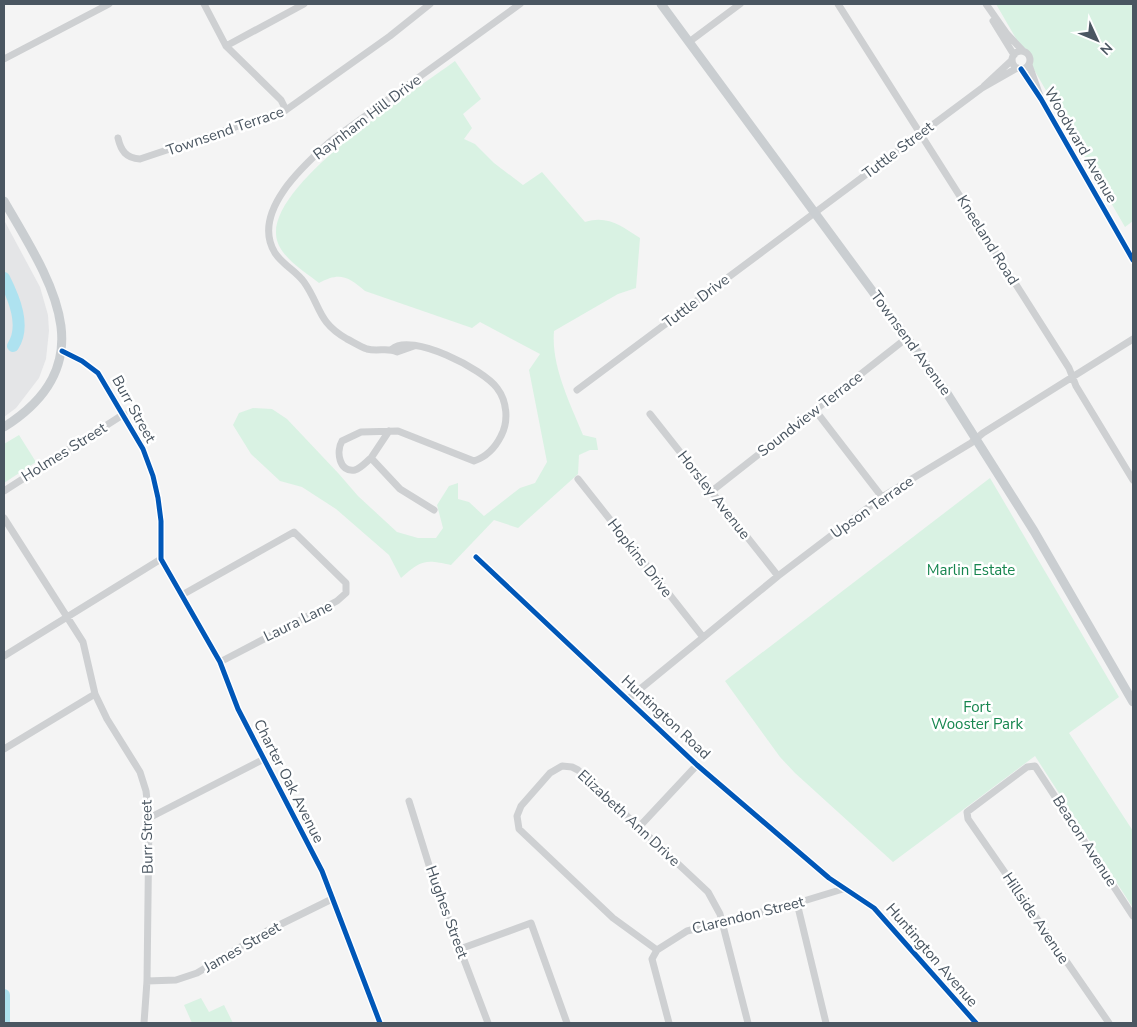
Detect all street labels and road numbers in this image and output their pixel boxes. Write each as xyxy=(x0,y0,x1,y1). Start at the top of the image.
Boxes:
street label: Raynham Hill Drive xyxy=(309,70,425,164)
street label: Woodward Avenue xyxy=(1040,84,1122,206)
street label: Townsend Terrace xyxy=(164,102,286,160)
street label: Tuttle Street xyxy=(859,116,938,183)
street label: Kneeland Road xyxy=(952,191,1024,289)
street label: Tuttle Drive xyxy=(659,269,733,333)
street label: Townsend Avenue xyxy=(866,287,956,399)
street label: Soundview Terrace xyxy=(753,367,867,461)
street label: Burr Street xyxy=(107,372,161,447)
street label: Holmes Street xyxy=(18,417,111,486)
street label: Horsley Avenue xyxy=(673,447,755,543)
street label: Upson Terrace xyxy=(827,471,917,543)
street label: Hopkins Drive xyxy=(603,515,677,601)
street label: Laura Lane xyxy=(260,596,336,646)
street label: Huntington Road xyxy=(617,670,715,764)
street label: Charter Oak Avenue xyxy=(249,716,329,846)
street label: Elizabeth Ann Drive xyxy=(573,765,685,871)
street label: Beacon Avenue xyxy=(1048,792,1122,890)
street label: Burr Street xyxy=(136,799,158,874)
street label: Hughes Street xyxy=(421,863,473,962)
street label: Hillside Avenue xyxy=(998,868,1074,968)
street label: Clarendon Street xyxy=(690,891,807,939)
street label: Huntington Avenue xyxy=(881,899,983,1011)
street label: James Street xyxy=(199,917,285,978)

